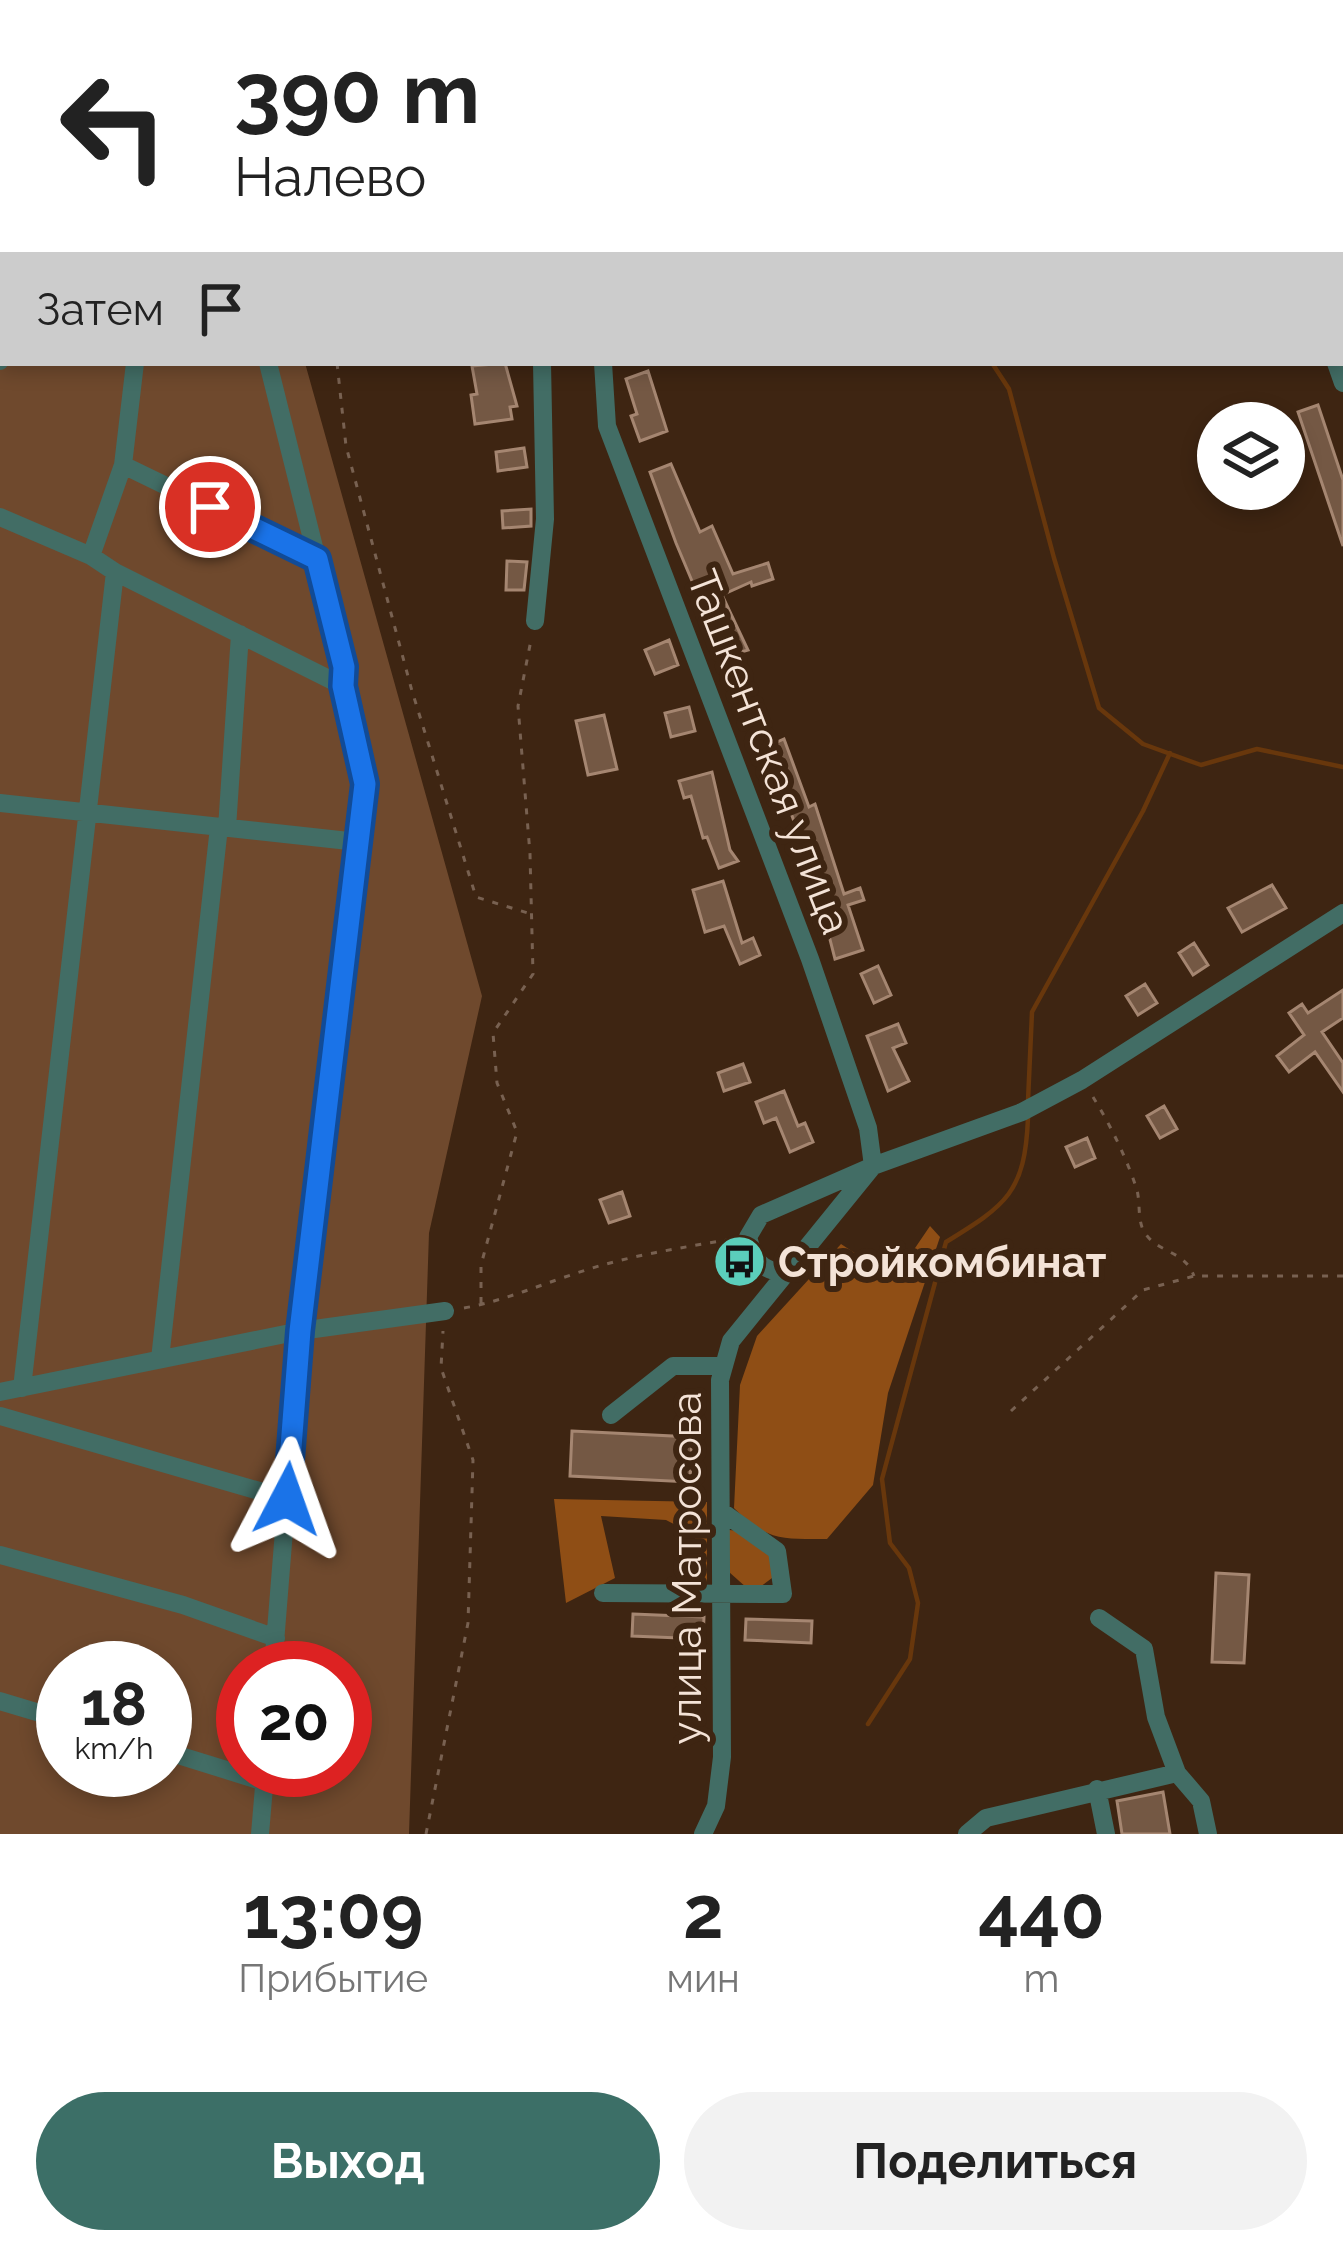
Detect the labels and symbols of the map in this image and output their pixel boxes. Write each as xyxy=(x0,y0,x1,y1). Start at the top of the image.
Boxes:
pin xyxy=(159,456,261,558)
street label: Ташкентская улица xyxy=(677,563,861,941)
bus stop icon: Стройкомбинат xyxy=(711,1234,767,1290)
place label: Стройкомбинат xyxy=(778,1238,1107,1287)
street label: улица Матросова xyxy=(662,1392,711,1744)
position arrow xyxy=(224,1436,350,1562)
speed limit sign: 20 xyxy=(216,1641,372,1797)

